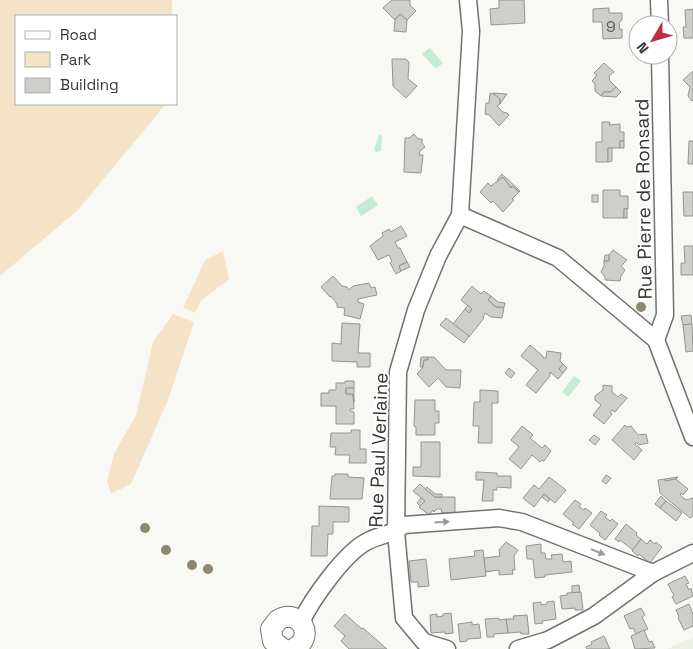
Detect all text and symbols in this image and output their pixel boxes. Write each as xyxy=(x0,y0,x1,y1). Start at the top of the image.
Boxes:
legend xyxy=(15,15,178,105)
north arrow xyxy=(628,15,678,65)
house number: 9 xyxy=(606,16,616,37)
text: Road xyxy=(60,25,97,44)
text: N xyxy=(633,39,653,57)
text: Park xyxy=(60,50,91,69)
text: Building xyxy=(60,75,119,94)
street label: Rue Pierre de Ronsard xyxy=(629,98,658,300)
street label: Rue Paul Verlaine xyxy=(363,372,394,528)
one-way arrow xyxy=(434,518,450,526)
one-way arrow xyxy=(591,548,605,556)

